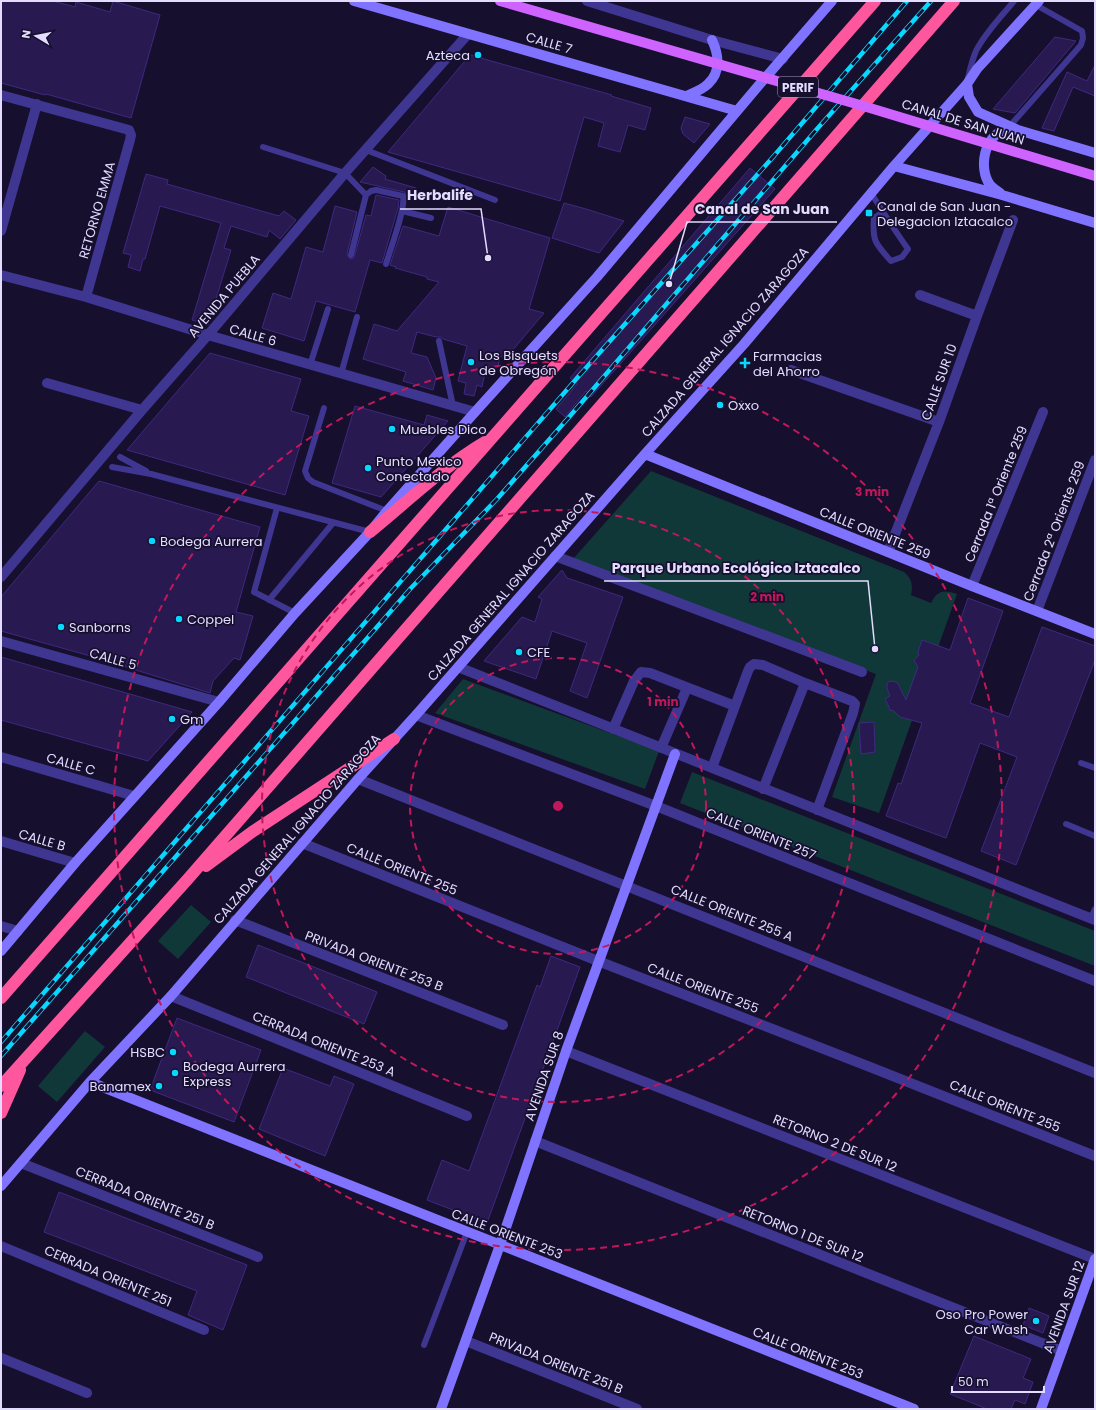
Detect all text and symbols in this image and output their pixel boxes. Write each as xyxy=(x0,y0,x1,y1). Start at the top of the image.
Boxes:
north arrow xyxy=(16,16,56,56)
street label: CALLE 7 xyxy=(524,27,574,59)
text: N xyxy=(18,29,35,40)
place label: Azteca xyxy=(426,46,470,65)
marker: Azteca xyxy=(473,50,483,60)
road number: PERIF xyxy=(778,77,818,97)
street label: CANAL DE SAN JUAN xyxy=(899,94,1027,150)
street label: RETORNO EMMA xyxy=(74,159,120,261)
callout: Herbalife xyxy=(400,183,481,209)
text: Herbalife xyxy=(407,185,473,205)
callout: Canal de San Juan xyxy=(687,196,837,222)
place label: Canal de San Juan - Delegacion Iztacalco xyxy=(877,197,1013,231)
text: Canal de San Juan xyxy=(695,199,829,219)
marker: Canal de San Juan - Delegacion Iztacalco xyxy=(864,208,874,218)
street label: CALZADA GENERAL IGNACIO ZARAGOZA xyxy=(637,242,813,441)
street label: AVENIDA PUEBLA xyxy=(184,250,265,342)
street label: CALLE 6 xyxy=(227,319,279,351)
street label: CALLE SUR 10 xyxy=(916,341,962,423)
place label: Los Bisquets de Obregón xyxy=(479,346,558,380)
place label: Farmacias del Ahorro xyxy=(753,347,822,381)
marker: Los Bisquets de Obregón xyxy=(466,357,476,367)
marker: Farmacias del Ahorro xyxy=(740,358,750,368)
place label: Oxxo xyxy=(728,396,759,415)
marker: Oxxo xyxy=(715,400,725,410)
place label: Muebles Dico xyxy=(400,420,486,439)
street label: Cerrada 1ª Oriente 259 xyxy=(960,423,1032,565)
marker: Muebles Dico xyxy=(387,424,397,434)
place label: Punto Mexico Conectado xyxy=(376,452,462,486)
street label: Cerrada 2ª Oriente 259 xyxy=(1018,458,1090,604)
marker: Punto Mexico Conectado xyxy=(363,463,373,473)
text: 3 min xyxy=(855,483,889,500)
street label: CALZADA GENERAL IGNACIO ZARAGOZA xyxy=(423,486,599,685)
street label: CALLE ORIENTE 259 xyxy=(817,502,933,564)
place label: Bodega Aurrera xyxy=(160,532,263,551)
marker: Bodega Aurrera xyxy=(147,536,157,546)
callout: Parque Urbano Ecológico Iztacalco xyxy=(604,555,868,581)
text: Parque Urbano Ecológico Iztacalco xyxy=(612,558,860,578)
text: 2 min xyxy=(750,588,784,605)
place label: Coppel xyxy=(187,610,234,629)
marker: Coppel xyxy=(174,614,184,624)
place label: Sanborns xyxy=(69,618,131,637)
marker: Sanborns xyxy=(56,622,66,632)
street label: CALLE 5 xyxy=(87,643,139,675)
place label: CFE xyxy=(527,643,550,662)
marker: CFE xyxy=(514,647,524,657)
text: 1 min xyxy=(647,693,679,710)
place label: Gm xyxy=(180,710,204,729)
marker: Gm xyxy=(167,714,177,724)
street label: CALZADA GENERAL IGNACIO ZARAGOZA xyxy=(209,729,385,928)
street label: CALLE C xyxy=(44,748,98,780)
centre of rings xyxy=(551,799,565,813)
street label: CALLE ORIENTE 257 xyxy=(703,803,819,865)
street label: CALLE B xyxy=(16,824,68,856)
street label: CALLE ORIENTE 255 xyxy=(344,838,460,900)
street label: CALLE ORIENTE 255 A xyxy=(668,880,796,946)
street label: PRIVADA ORIENTE 253 B xyxy=(302,926,446,996)
street label: CALLE ORIENTE 255 xyxy=(644,958,762,1018)
street label: CERRADA ORIENTE 253 A xyxy=(250,1007,398,1081)
street label: AVENIDA SUR 8 xyxy=(520,1028,568,1124)
place label: HSBC xyxy=(130,1043,165,1062)
marker: HSBC xyxy=(168,1047,178,1057)
place label: Bodega Aurrera Express xyxy=(183,1057,286,1091)
marker: Bodega Aurrera Express xyxy=(170,1068,180,1078)
street label: CALLE ORIENTE 255 xyxy=(947,1075,1063,1137)
place label: Banamex xyxy=(89,1077,152,1096)
marker: Banamex xyxy=(154,1081,164,1091)
street label: RETORNO 2 DE SUR 12 xyxy=(770,1109,900,1177)
street label: CERRADA ORIENTE 251 B xyxy=(73,1161,217,1235)
street label: RETORNO 1 DE SUR 12 xyxy=(740,1201,866,1267)
street label: CALLE ORIENTE 253 xyxy=(449,1204,565,1264)
street label: CERRADA ORIENTE 251 xyxy=(41,1241,175,1311)
street label: AVENIDA SUR 12 xyxy=(1038,1258,1090,1356)
place label: Oso Pro Power Car Wash xyxy=(936,1305,1028,1339)
marker: Oso Pro Power Car Wash xyxy=(1031,1316,1041,1326)
street label: CALLE ORIENTE 253 xyxy=(750,1322,866,1384)
street label: PRIVADA ORIENTE 251 B xyxy=(486,1327,626,1399)
scale bar xyxy=(952,1368,1044,1394)
text: 50 m xyxy=(958,1373,989,1390)

